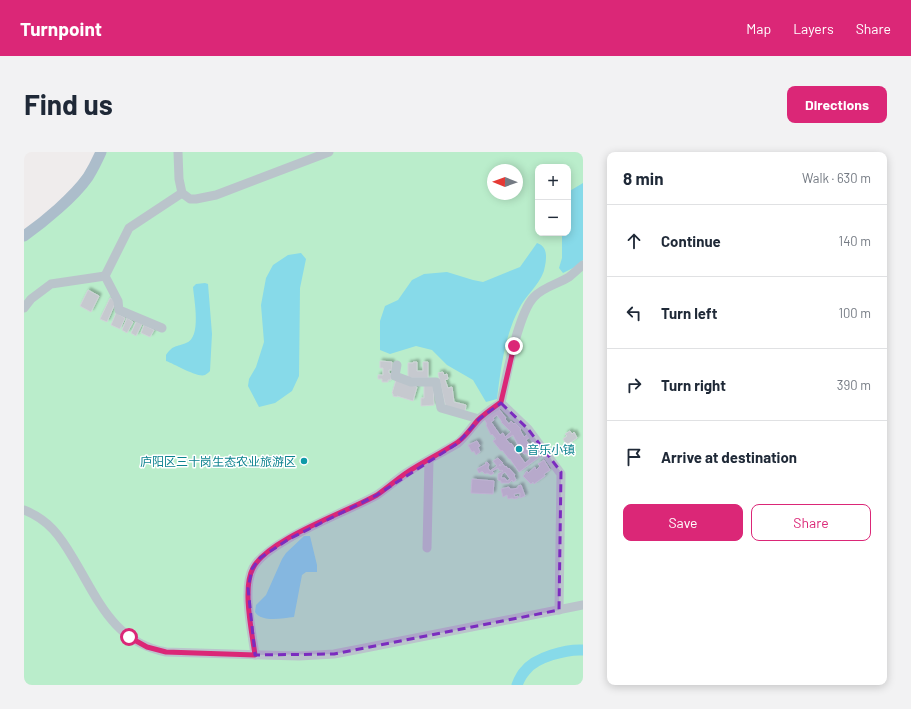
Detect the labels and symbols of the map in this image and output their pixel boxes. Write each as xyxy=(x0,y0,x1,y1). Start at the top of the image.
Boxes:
north arrow xyxy=(487,164,523,200)
route end xyxy=(505,337,523,355)
place label: 音乐小镇 xyxy=(527,442,575,456)
marker: 音乐小镇 xyxy=(514,444,524,454)
place label: 庐阳区三十岗生态农业旅游区 xyxy=(140,454,296,468)
marker: 庐阳区三十岗生态农业旅游区 xyxy=(299,456,309,466)
route start xyxy=(120,628,138,646)

